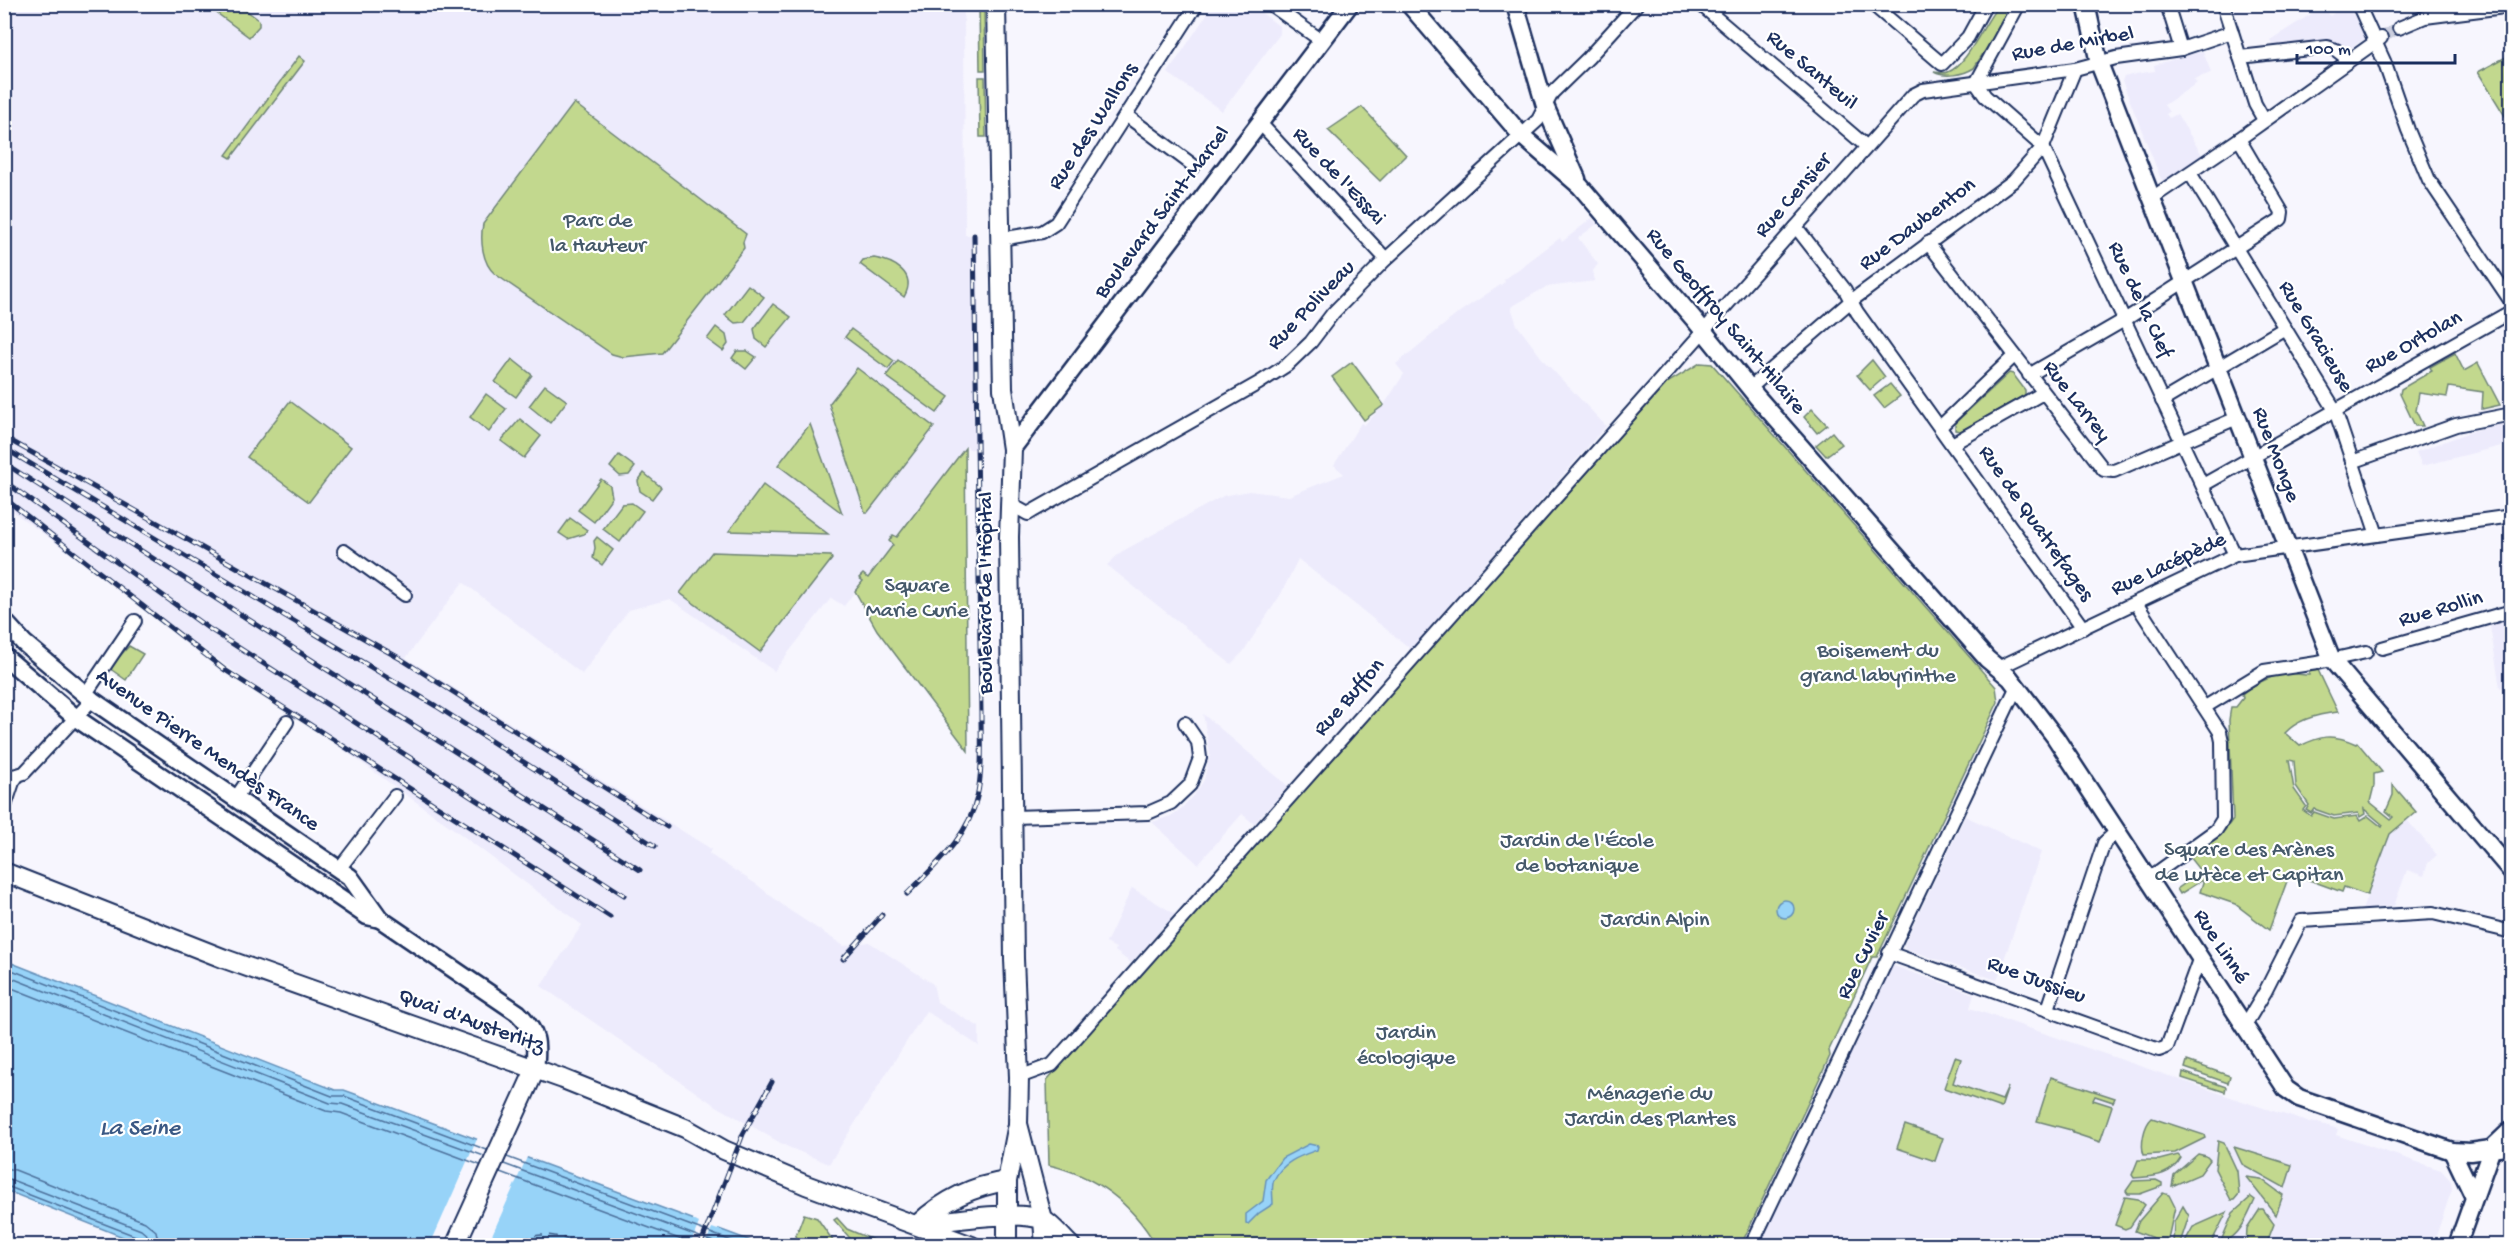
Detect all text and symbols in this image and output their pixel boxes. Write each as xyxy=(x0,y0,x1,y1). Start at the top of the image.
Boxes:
street label: Rue de Mirbel xyxy=(2010,21,2136,69)
street label: Rue Santeuil xyxy=(1760,25,1862,117)
scale bar xyxy=(2297,27,2454,65)
text: 100 m xyxy=(2305,40,2351,61)
street label: Rue des Wallons xyxy=(1043,58,1145,196)
street label: Boulevard Saint-Marcel xyxy=(1089,121,1237,305)
street label: Rue de l'Essai xyxy=(1286,122,1390,232)
street label: Rue Censier xyxy=(1750,146,1839,244)
street label: Rue Daubenton xyxy=(1854,172,1982,277)
park label: Parc de la Hauteur xyxy=(550,209,648,260)
street label: Rue Geoffroy Saint-Hilaire xyxy=(1639,223,1811,421)
street label: Rue de la Clef xyxy=(2101,238,2178,364)
street label: Rue Poliveau xyxy=(1263,256,1361,356)
street label: Rue Gracieuse xyxy=(2271,276,2359,398)
street label: Rue Ortolan xyxy=(2361,305,2468,380)
street label: Rue Larrey xyxy=(2036,356,2116,448)
street label: Rue Monge xyxy=(2245,404,2305,507)
street label: Rue de Quatrefages xyxy=(1972,441,2099,608)
street label: Boulevard de l'Hôpital xyxy=(974,492,1000,695)
street label: Rue Lacépède xyxy=(2107,527,2231,603)
park label: Square Marie Curie xyxy=(866,574,969,625)
street label: Rue Rollin xyxy=(2396,585,2487,634)
park label: Boisement du grand labyrinthe xyxy=(1800,639,1957,690)
street label: Rue Buffon xyxy=(1309,653,1391,743)
street label: Avenue Pierre Mendès France xyxy=(90,664,324,839)
park label: Jardin de l'École de botanique xyxy=(1500,829,1654,880)
park label: Square des Arènes de Lutèce et Capitan xyxy=(2154,838,2344,889)
street label: Rue Linné xyxy=(2186,905,2254,990)
street label: Rue Cuvier xyxy=(1832,906,1897,1004)
park label: Jardin Alpin xyxy=(1601,908,1710,934)
street label: Rue Jussieu xyxy=(1983,951,2089,1011)
street label: Quai d'Austerlitz xyxy=(394,984,549,1061)
park label: Jardin écologique xyxy=(1357,1021,1456,1072)
park label: Ménagerie du Jardin des Plantes xyxy=(1565,1082,1736,1133)
water label: La Seine xyxy=(100,1115,182,1144)

